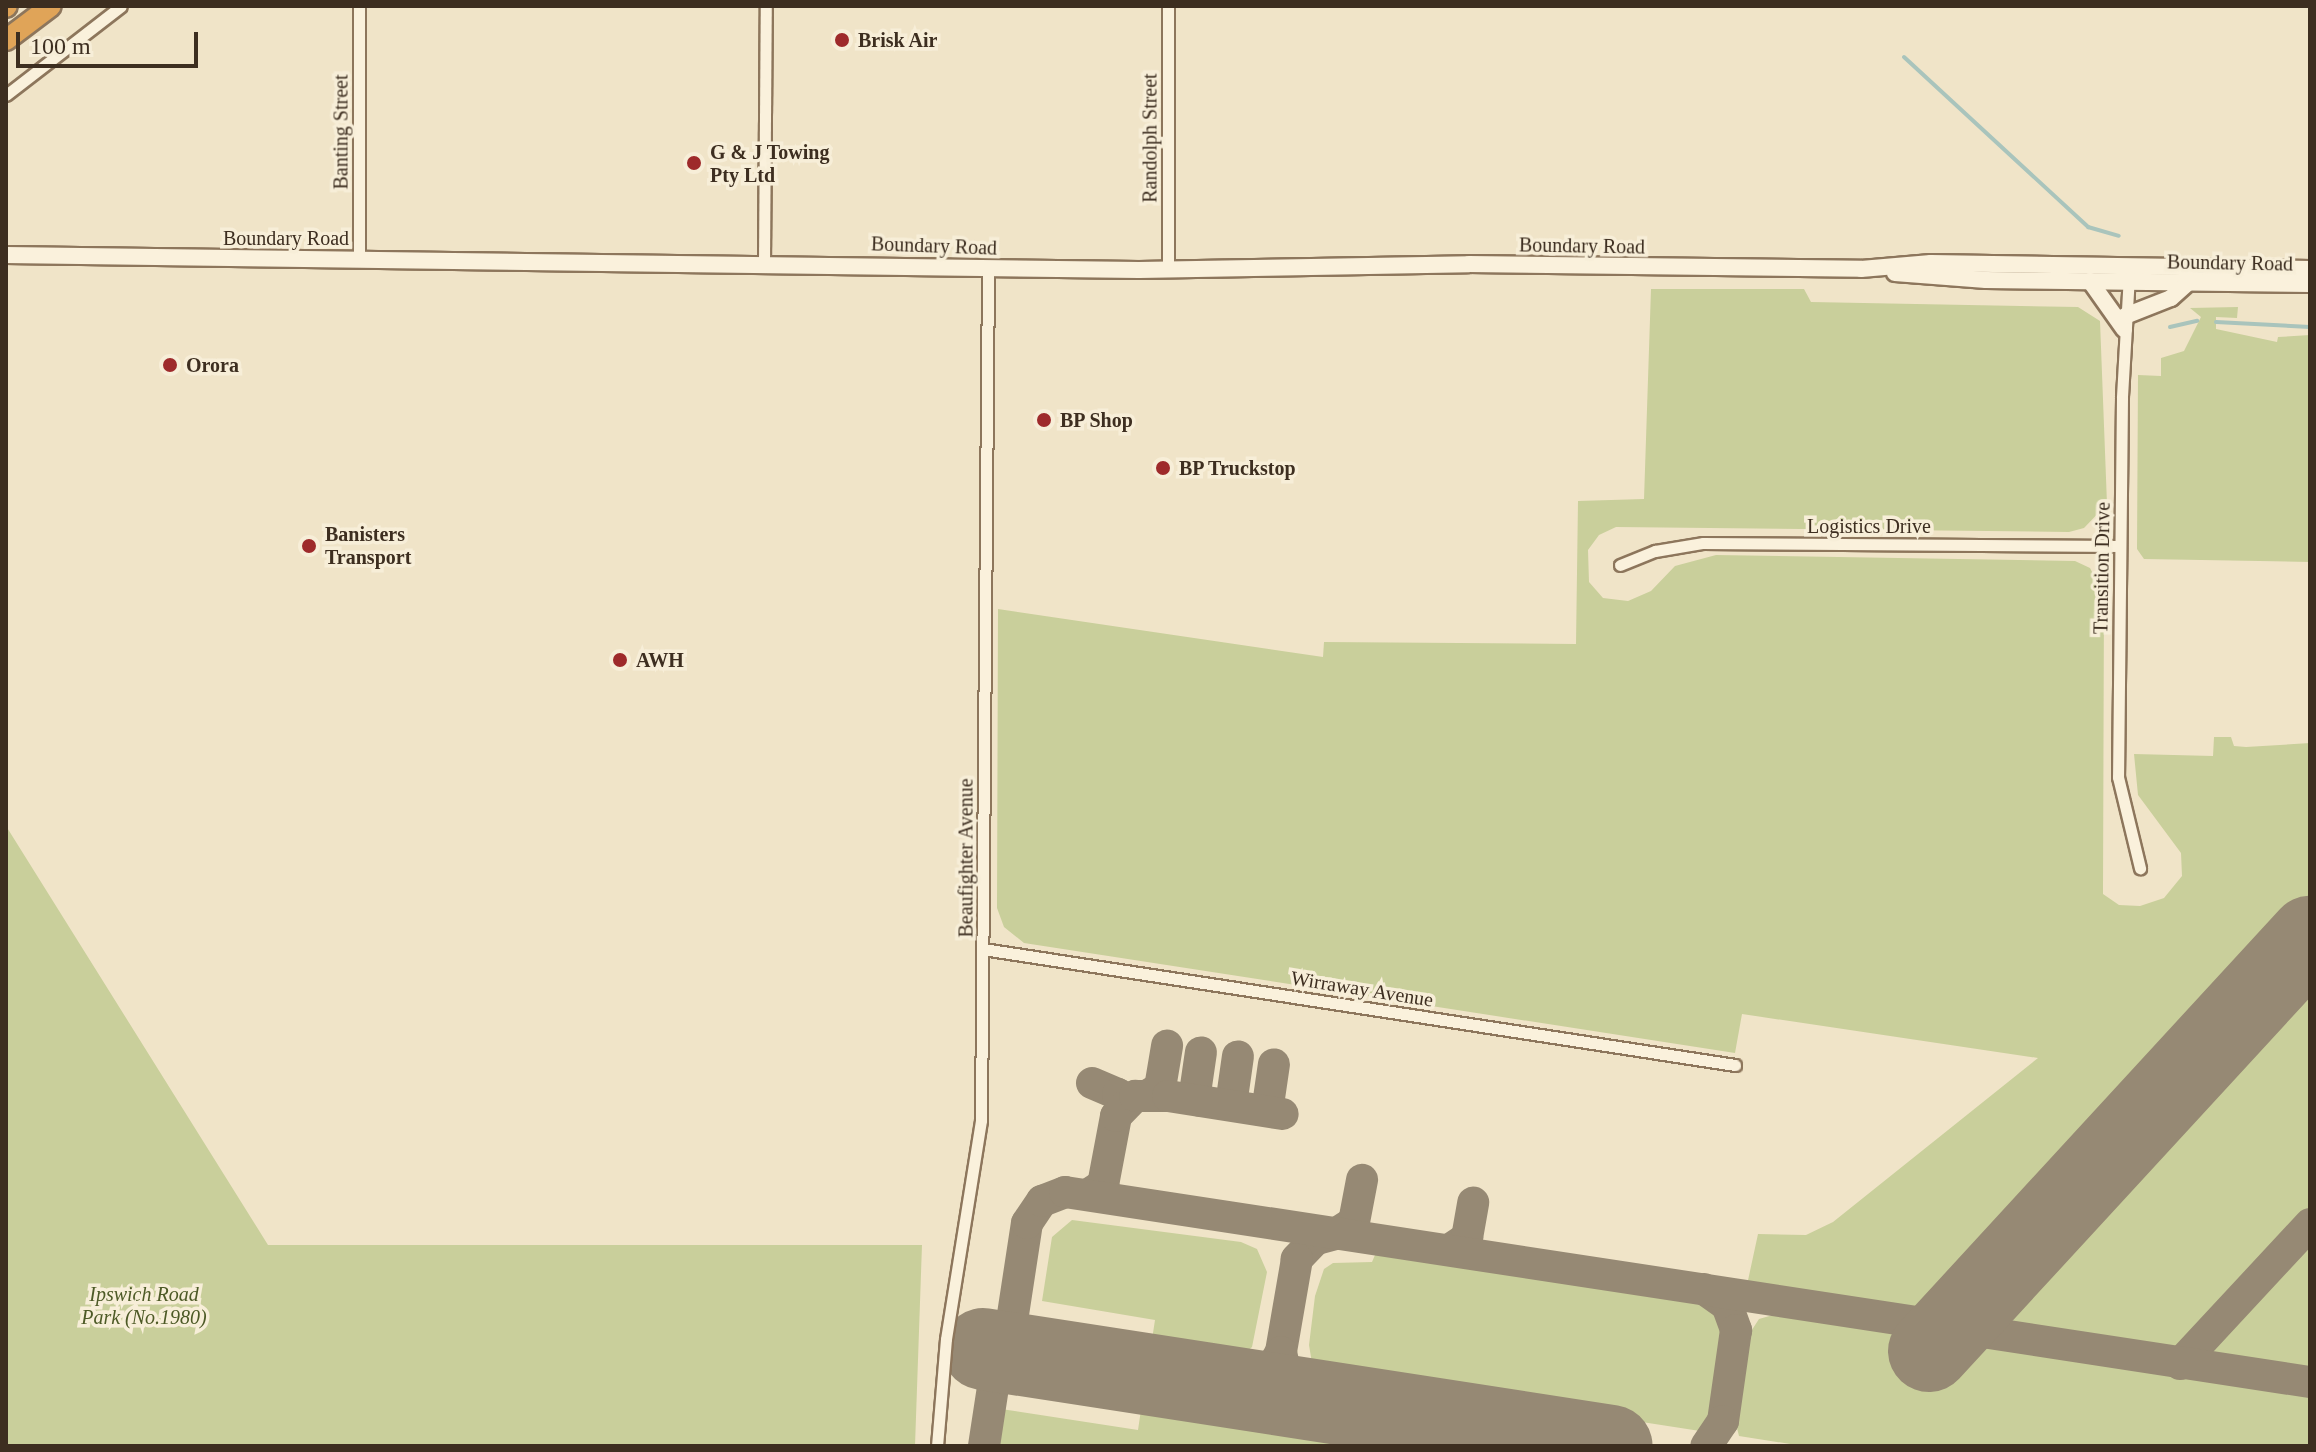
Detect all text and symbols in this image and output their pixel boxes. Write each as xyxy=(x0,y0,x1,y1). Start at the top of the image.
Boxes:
scale bar xyxy=(20,16,202,66)
place label: Brisk Air xyxy=(858,28,939,52)
marker: Brisk Air xyxy=(833,31,851,49)
text: 100 m xyxy=(30,33,91,59)
street label: Randolph Street xyxy=(1138,73,1162,203)
street label: Banting Street xyxy=(329,75,353,189)
place label: G & J Towing Pty Ltd xyxy=(710,140,830,187)
marker: G & J Towing Pty Ltd xyxy=(685,154,703,172)
street label: Boundary Road xyxy=(223,226,349,250)
street label: Boundary Road xyxy=(871,232,997,260)
street label: Boundary Road xyxy=(1519,233,1645,259)
street label: Boundary Road xyxy=(2167,250,2293,276)
place label: Orora xyxy=(186,353,239,377)
marker: Orora xyxy=(161,356,179,374)
place label: BP Shop xyxy=(1060,408,1134,432)
marker: BP Shop xyxy=(1035,411,1053,429)
place label: BP Truckstop xyxy=(1179,456,1297,480)
marker: BP Truckstop xyxy=(1154,459,1172,477)
street label: Transition Drive xyxy=(2089,502,2115,634)
street label: Logistics Drive xyxy=(1807,514,1931,538)
place label: Banisters Transport xyxy=(325,522,411,569)
marker: Banisters Transport xyxy=(300,537,318,555)
place label: AWH xyxy=(636,648,684,672)
marker: AWH xyxy=(611,651,629,669)
street label: Beaufighter Avenue xyxy=(954,778,978,938)
street label: Wirraway Avenue xyxy=(1289,966,1435,1012)
park label: Ipswich Road Park (No.1980) xyxy=(81,1283,207,1330)

